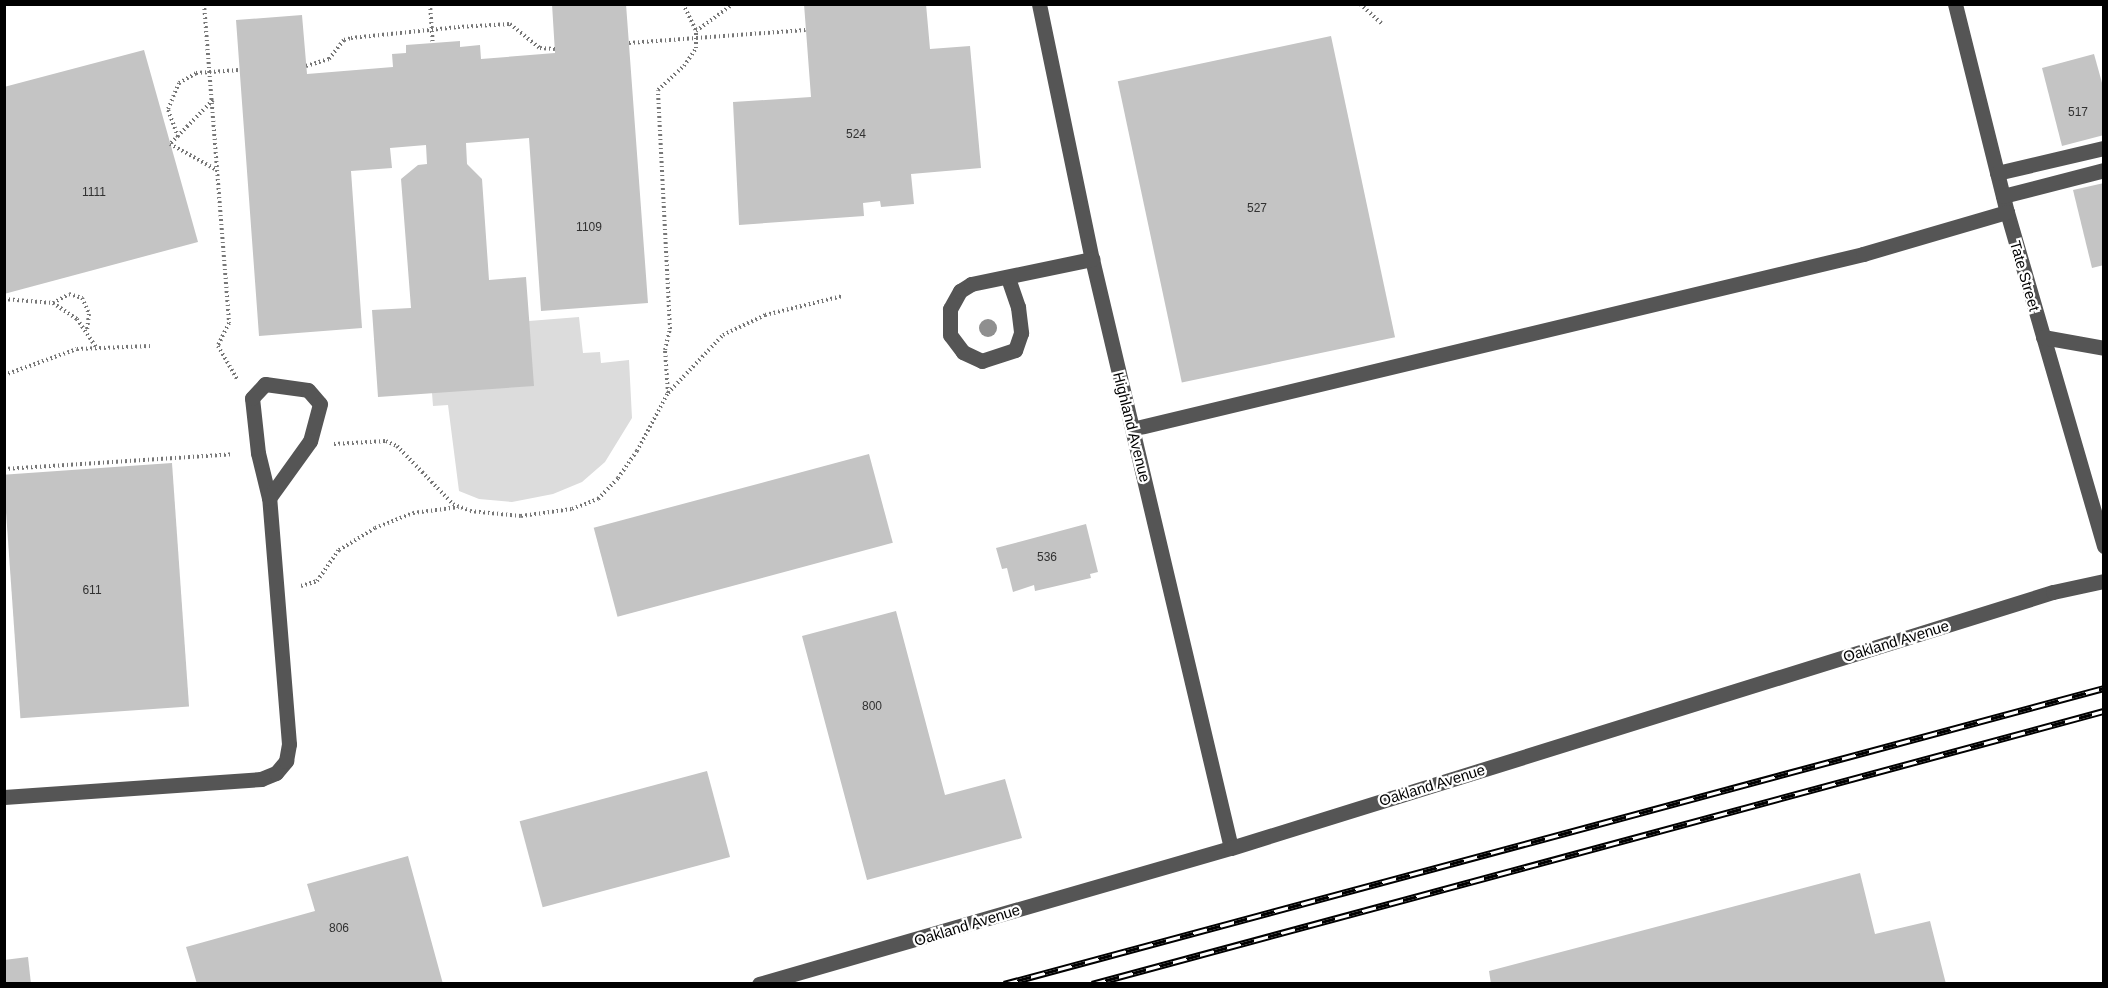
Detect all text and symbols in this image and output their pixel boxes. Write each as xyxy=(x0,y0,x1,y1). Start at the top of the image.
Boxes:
house number: 517 xyxy=(2068,106,2088,120)
house number: 524 xyxy=(846,128,866,142)
house number: 1111 xyxy=(82,186,106,200)
house number: 527 xyxy=(1247,202,1267,216)
house number: 1109 xyxy=(576,221,602,235)
street label: Tate Street xyxy=(2006,239,2044,313)
street label: Highland Avenue xyxy=(1109,370,1155,484)
house number: 536 xyxy=(1037,551,1057,565)
house number: 611 xyxy=(82,584,102,598)
street label: Oakland Avenue xyxy=(1840,616,1952,666)
house number: 800 xyxy=(862,700,882,714)
street label: Oakland Avenue xyxy=(1376,760,1488,810)
street label: Oakland Avenue xyxy=(911,900,1023,950)
house number: 806 xyxy=(329,922,349,936)

